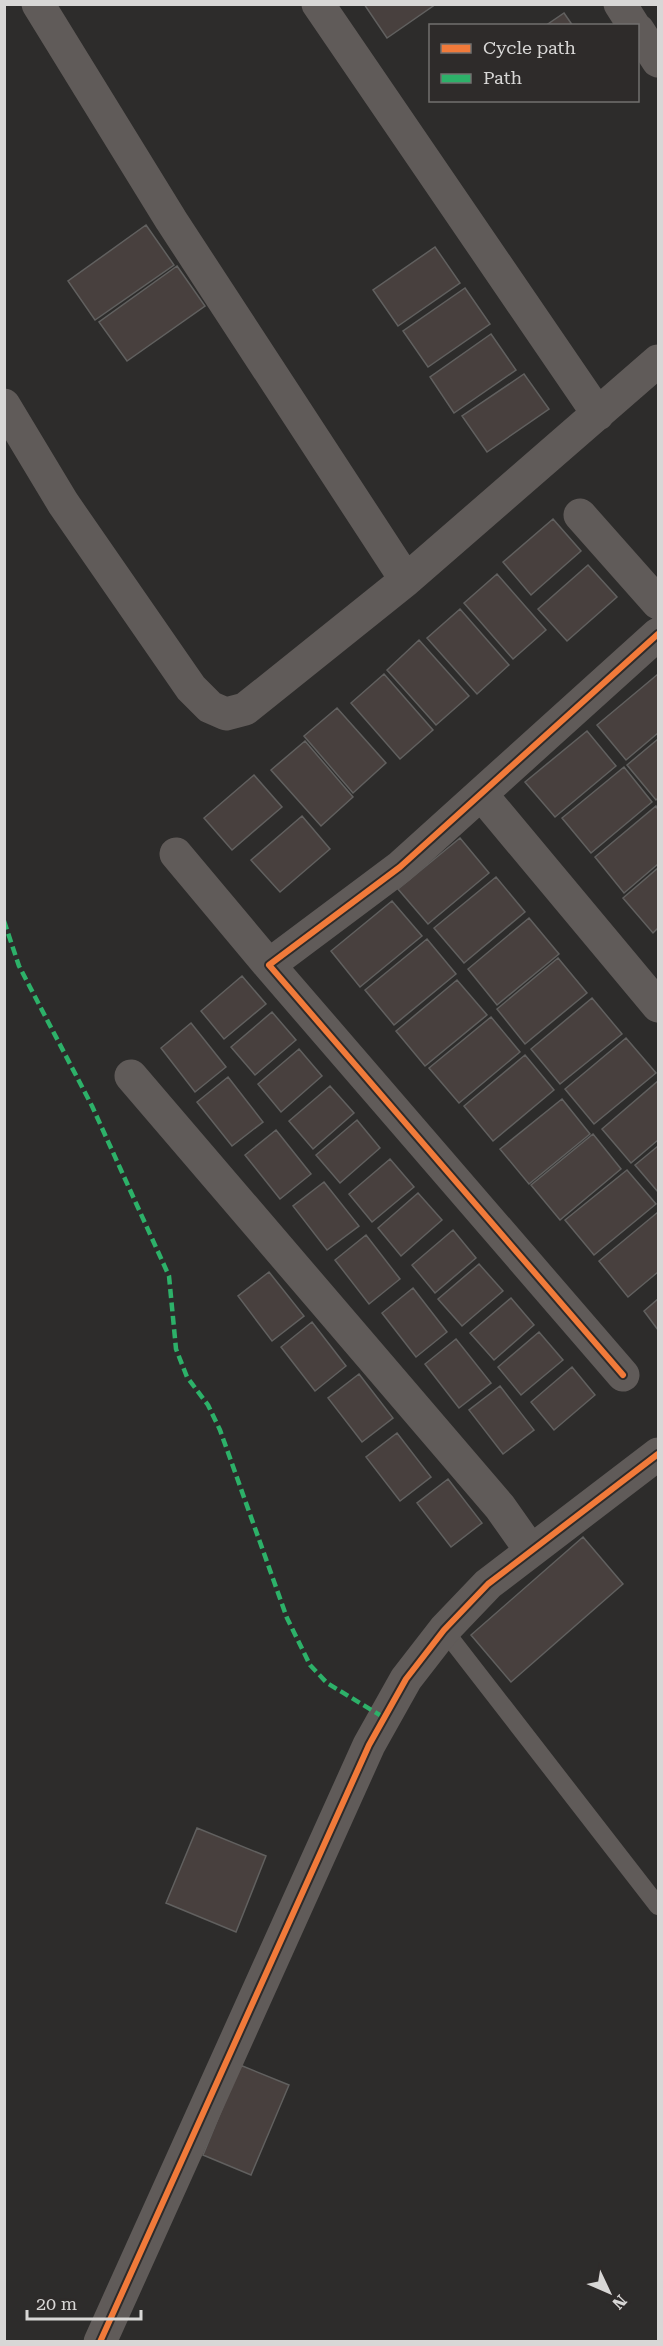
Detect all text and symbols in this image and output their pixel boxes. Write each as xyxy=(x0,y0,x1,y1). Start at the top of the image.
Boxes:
legend xyxy=(429,24,639,102)
text: Cycle path xyxy=(483,37,576,58)
text: Path xyxy=(483,67,522,88)
north arrow xyxy=(579,2262,639,2322)
scale bar xyxy=(27,2283,141,2321)
text: N xyxy=(608,2291,631,2313)
text: 20 m xyxy=(36,2293,77,2314)

